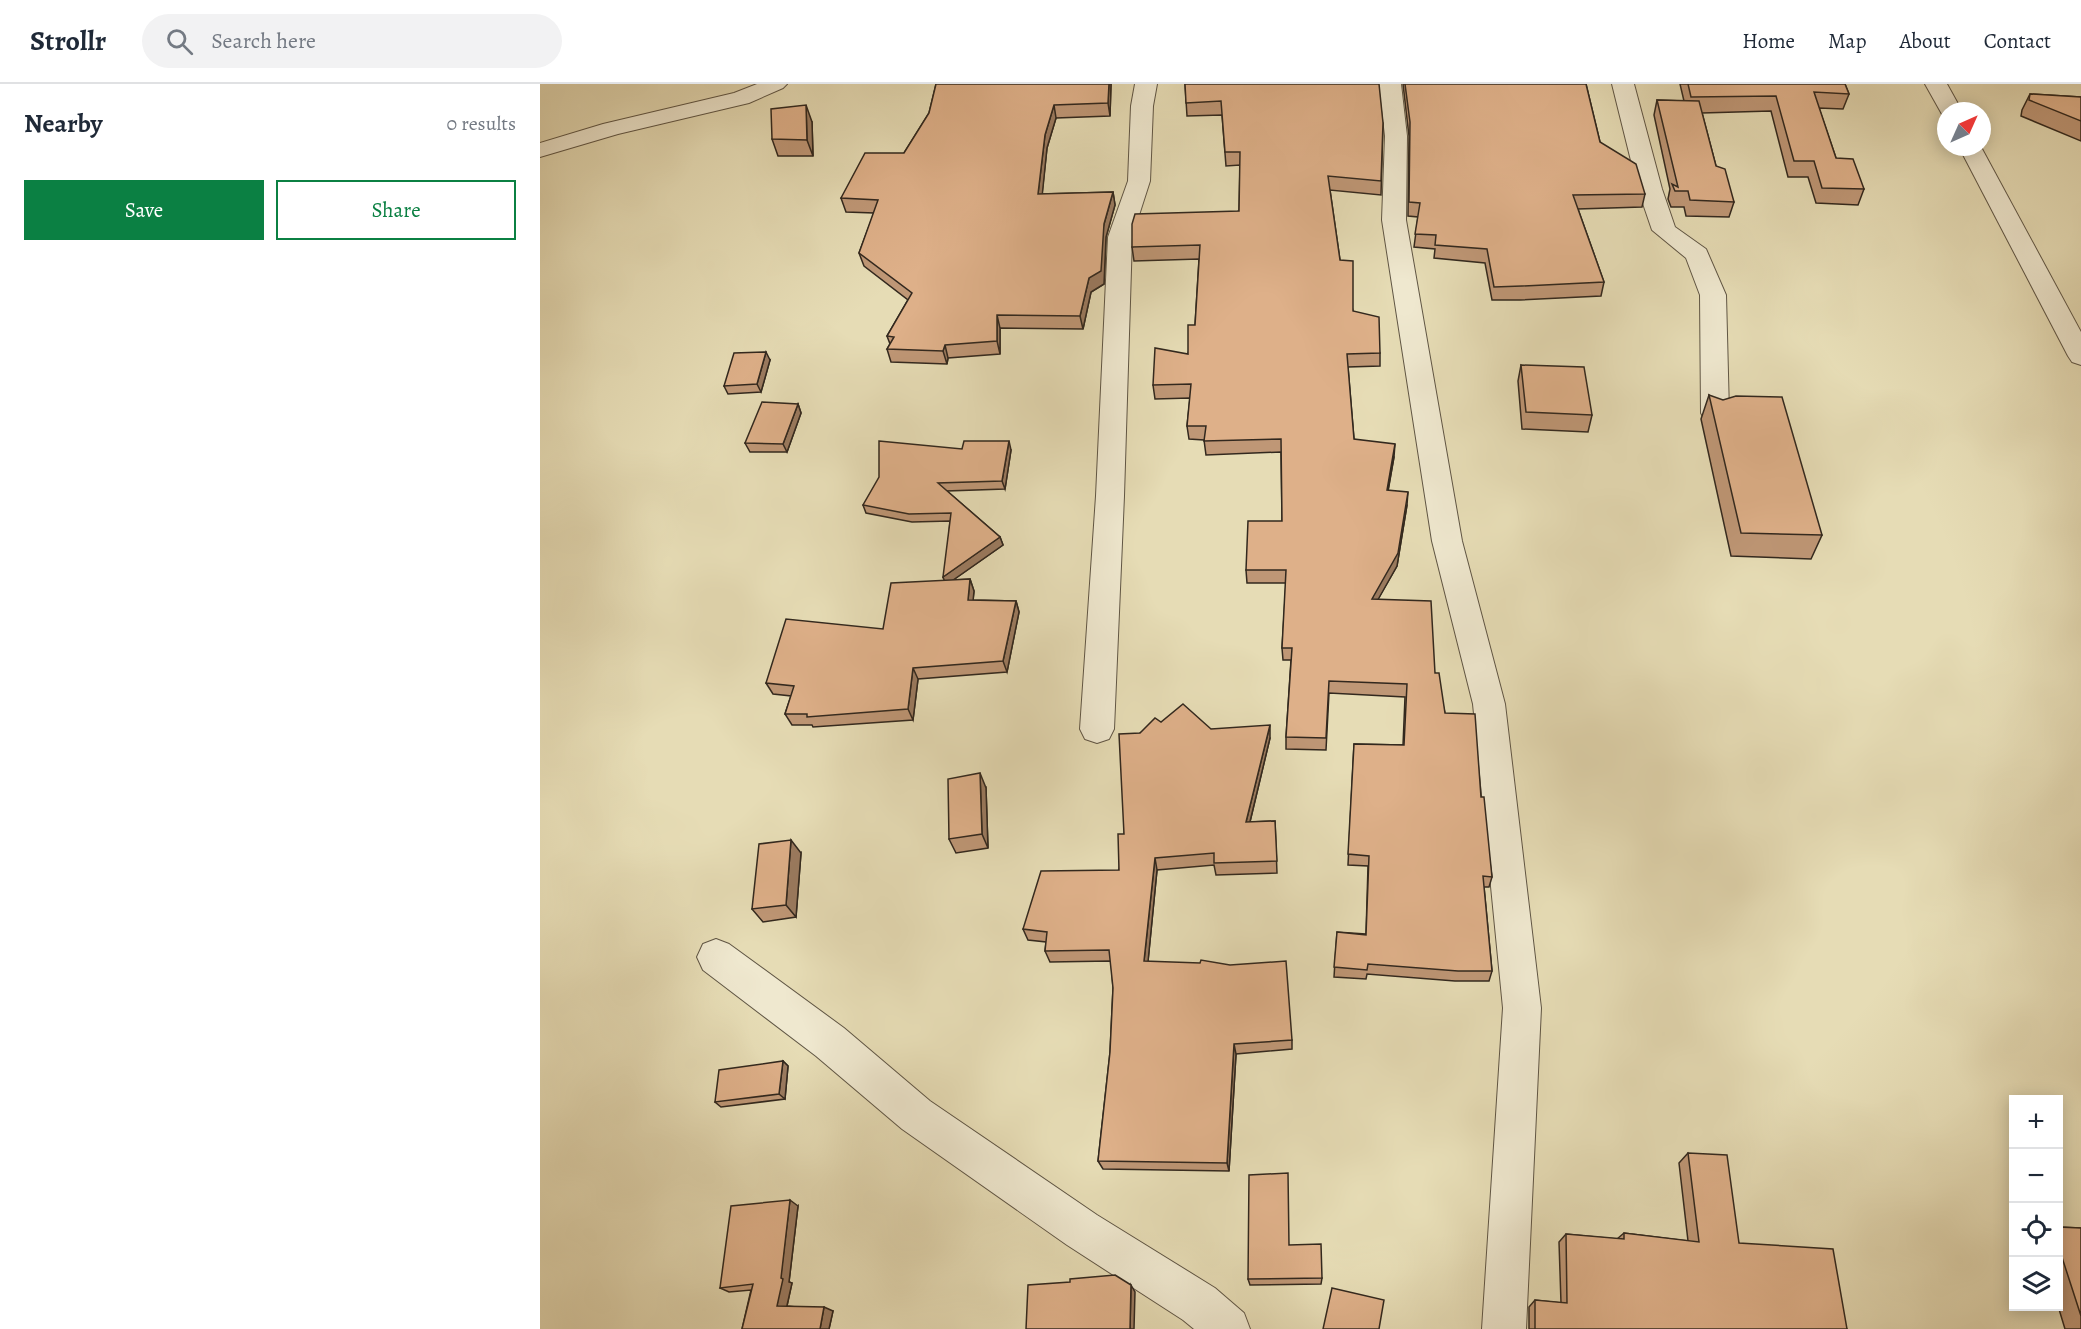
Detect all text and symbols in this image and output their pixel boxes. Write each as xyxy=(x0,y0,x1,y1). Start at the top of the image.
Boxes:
search box xyxy=(142,14,562,68)
text: Strollr xyxy=(30,22,106,60)
icon: search xyxy=(163,25,196,58)
text: Search here xyxy=(211,26,316,56)
text: Home xyxy=(1742,27,1795,55)
text: Map xyxy=(1828,27,1866,55)
text: About xyxy=(1899,27,1951,55)
text: Contact xyxy=(1984,27,2051,55)
north arrow xyxy=(1937,102,1991,156)
text: Nearby xyxy=(24,106,103,141)
text: 0 results xyxy=(447,110,516,137)
button: Save xyxy=(24,180,264,240)
button: Share xyxy=(276,180,516,240)
map controls xyxy=(2009,1095,2063,1311)
button: + xyxy=(2009,1095,2063,1149)
button: − xyxy=(2009,1149,2063,1203)
button: locate xyxy=(2009,1203,2063,1257)
button: layers xyxy=(2009,1257,2063,1311)

